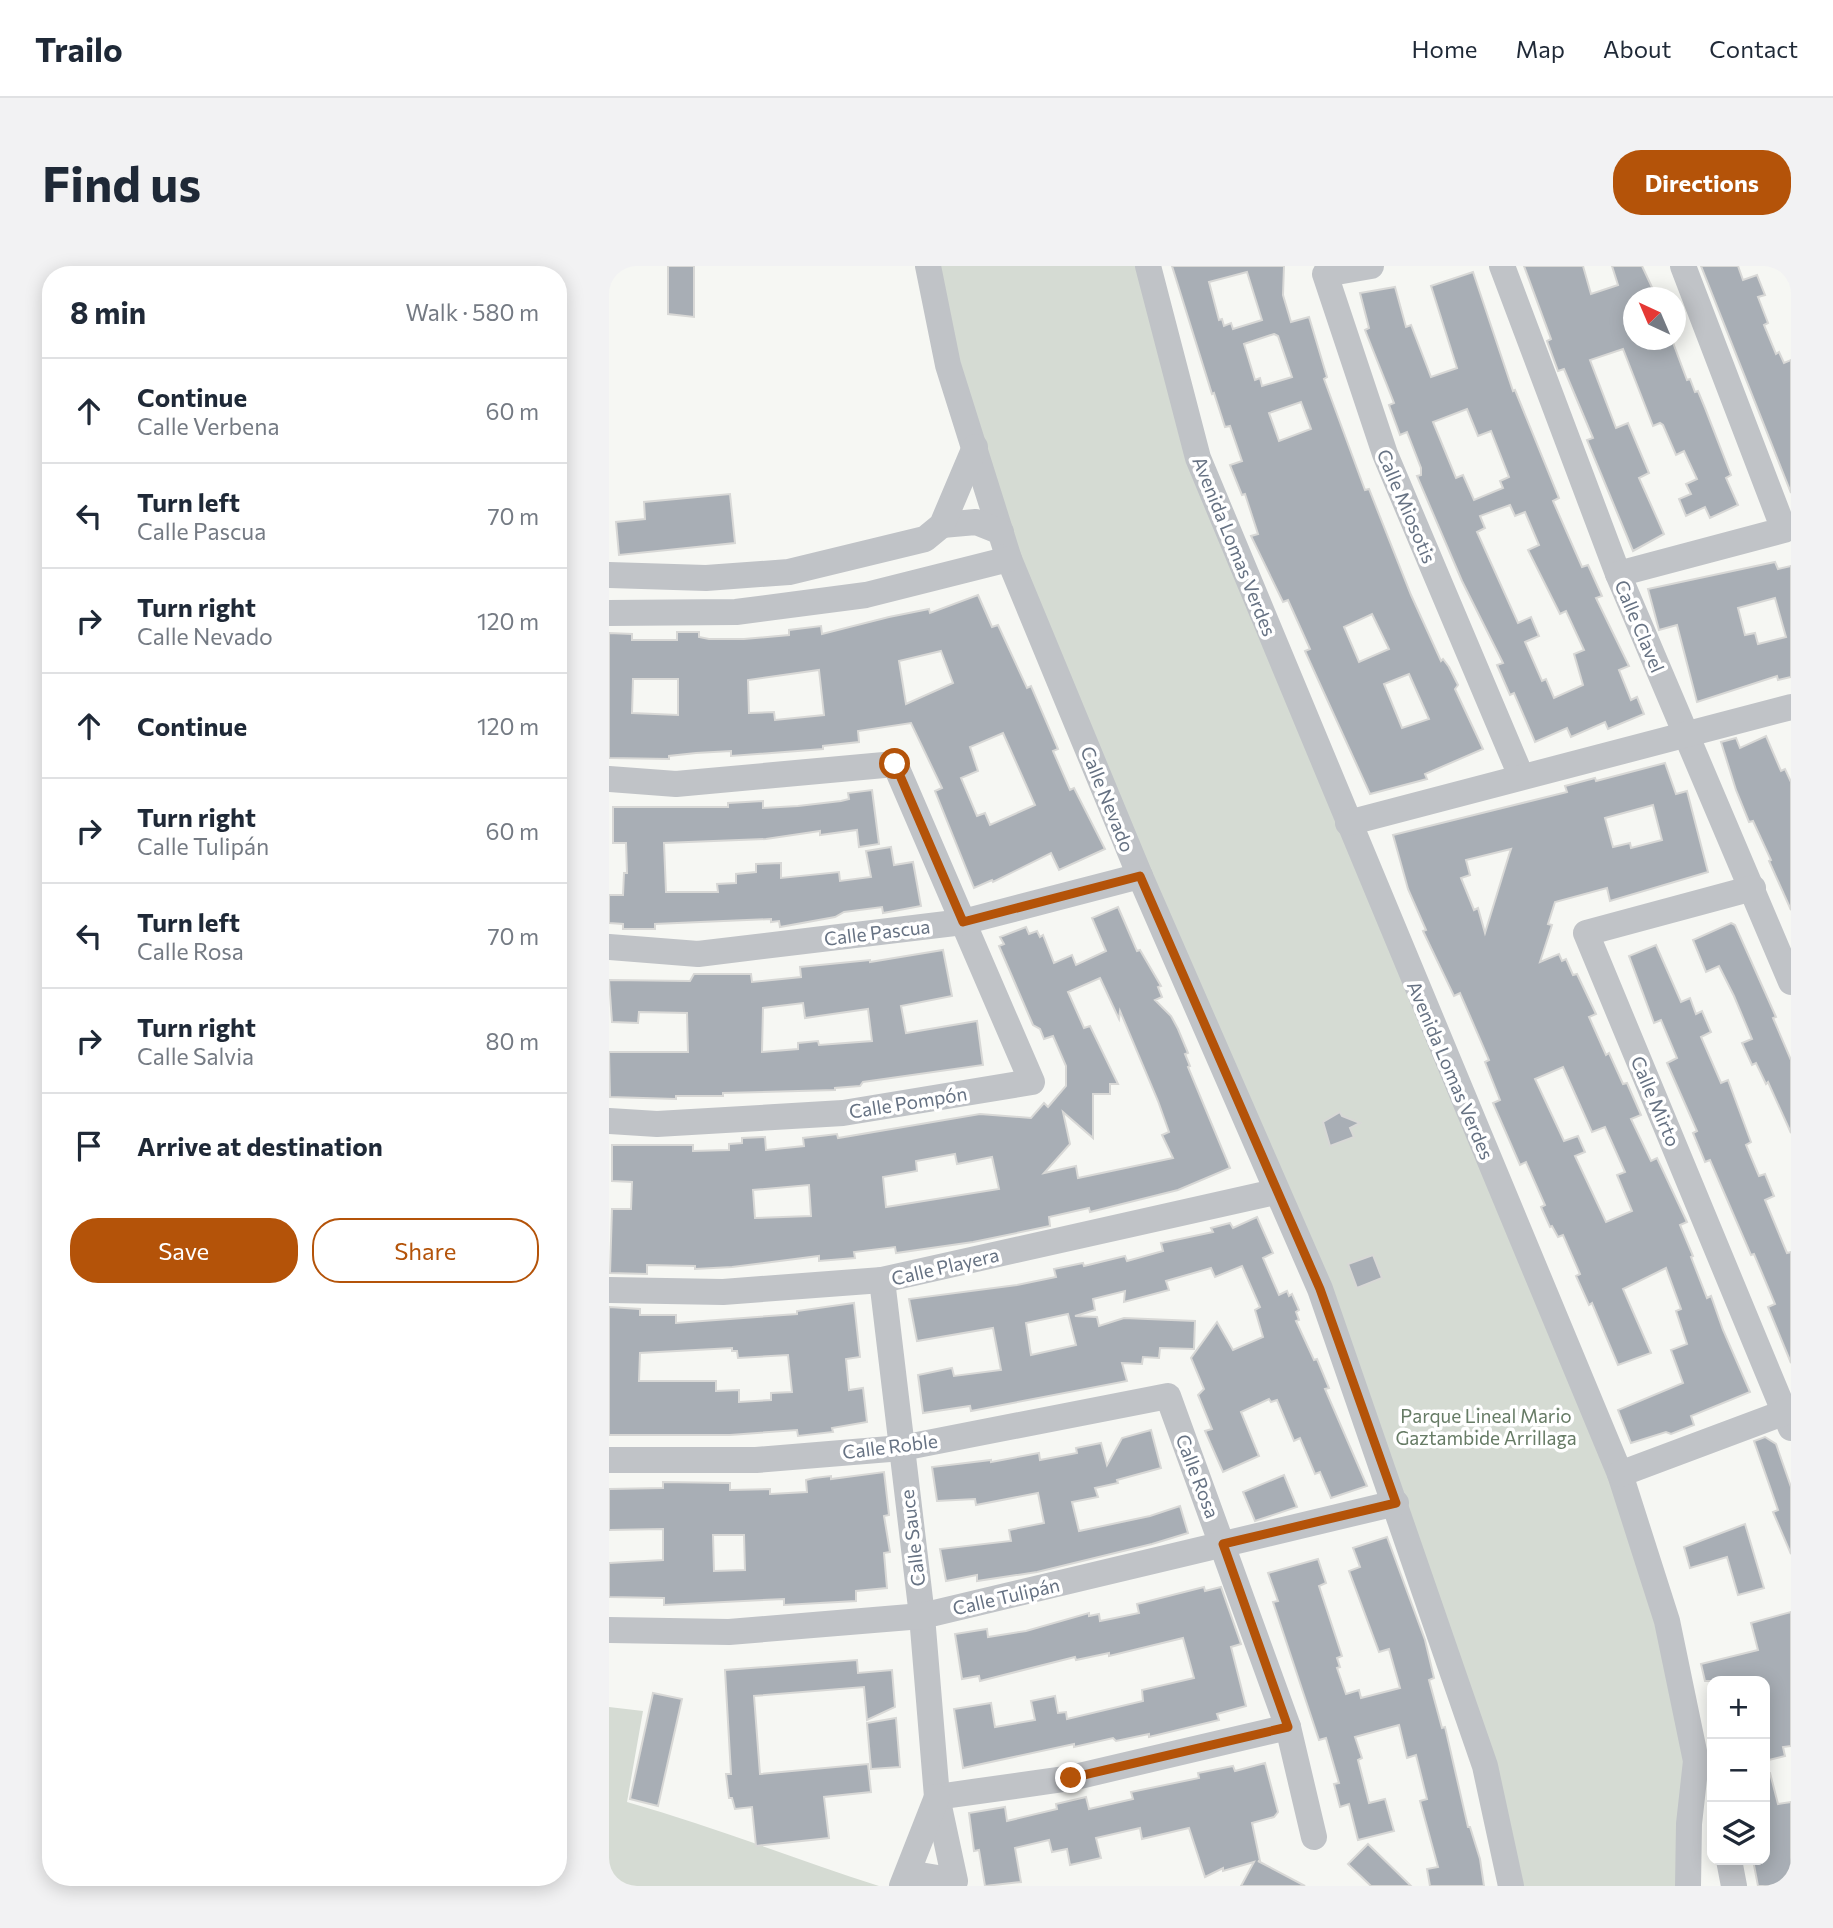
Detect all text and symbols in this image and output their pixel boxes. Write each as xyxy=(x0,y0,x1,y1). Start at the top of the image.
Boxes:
text: Trailo xyxy=(35,28,123,69)
text: Home xyxy=(1412,34,1478,63)
text: Map xyxy=(1516,34,1565,63)
text: About xyxy=(1603,34,1671,63)
text: Contact xyxy=(1709,34,1798,63)
button: Directions xyxy=(1613,150,1791,215)
text: Find us xyxy=(42,152,201,212)
north arrow xyxy=(1623,287,1686,350)
text: 8 min xyxy=(70,293,146,330)
text: Walk · 580 m xyxy=(406,298,539,326)
text: Continue xyxy=(137,381,247,412)
icon: ahead xyxy=(70,392,108,430)
text: 60 m xyxy=(486,397,539,425)
text: Calle Verbena xyxy=(137,412,279,440)
street label: Calle Miosotis xyxy=(1373,445,1441,567)
street label: Avenida Lomas Verdes xyxy=(1188,453,1282,639)
text: Turn left xyxy=(137,486,240,517)
icon: left xyxy=(70,497,108,535)
text: 70 m xyxy=(487,502,539,530)
text: Calle Pascua xyxy=(137,517,266,545)
street label: Calle Clavel xyxy=(1610,576,1670,676)
text: Turn right xyxy=(137,591,256,622)
icon: right xyxy=(70,602,108,640)
text: 120 m xyxy=(477,607,539,635)
text: Calle Nevado xyxy=(137,622,273,650)
icon: ahead xyxy=(70,707,108,745)
text: Continue xyxy=(137,710,247,741)
text: 120 m xyxy=(477,712,539,740)
street label: Calle Nevado xyxy=(1076,743,1140,855)
route start xyxy=(879,748,910,779)
text: Turn right xyxy=(137,801,256,832)
icon: right xyxy=(70,812,108,850)
text: 60 m xyxy=(486,817,539,845)
text: Calle Tulipán xyxy=(137,832,269,860)
text: Turn left xyxy=(137,906,240,937)
street label: Calle Pascua xyxy=(823,914,931,950)
icon: left xyxy=(70,917,108,955)
text: 70 m xyxy=(487,922,539,950)
text: Calle Rosa xyxy=(137,937,244,965)
street label: Avenida Lomas Verdes xyxy=(1403,977,1499,1163)
text: Turn right xyxy=(137,1011,256,1042)
icon: right xyxy=(70,1022,108,1060)
text: 80 m xyxy=(486,1027,539,1055)
text: Calle Salvia xyxy=(137,1042,254,1070)
street label: Calle Mirto xyxy=(1627,1052,1685,1150)
street label: Calle Pompón xyxy=(847,1081,969,1123)
icon: arrive xyxy=(70,1127,108,1165)
text: Arrive at destination xyxy=(137,1130,383,1161)
button: Save xyxy=(70,1218,298,1283)
button: Share xyxy=(312,1218,539,1283)
street label: Calle Playera xyxy=(889,1242,1001,1290)
park label: Parque Lineal Mario Gaztambide Arrillaga xyxy=(1395,1404,1577,1449)
street label: Calle Roble xyxy=(841,1429,939,1463)
street label: Calle Rosa xyxy=(1171,1431,1225,1521)
street label: Calle Sauce xyxy=(895,1488,929,1588)
street label: Calle Tulipán xyxy=(950,1573,1062,1619)
map controls xyxy=(1707,1676,1770,1865)
button: + xyxy=(1707,1676,1770,1739)
button: − xyxy=(1707,1739,1770,1802)
route end xyxy=(1055,1762,1086,1793)
button: layers xyxy=(1707,1802,1770,1865)

